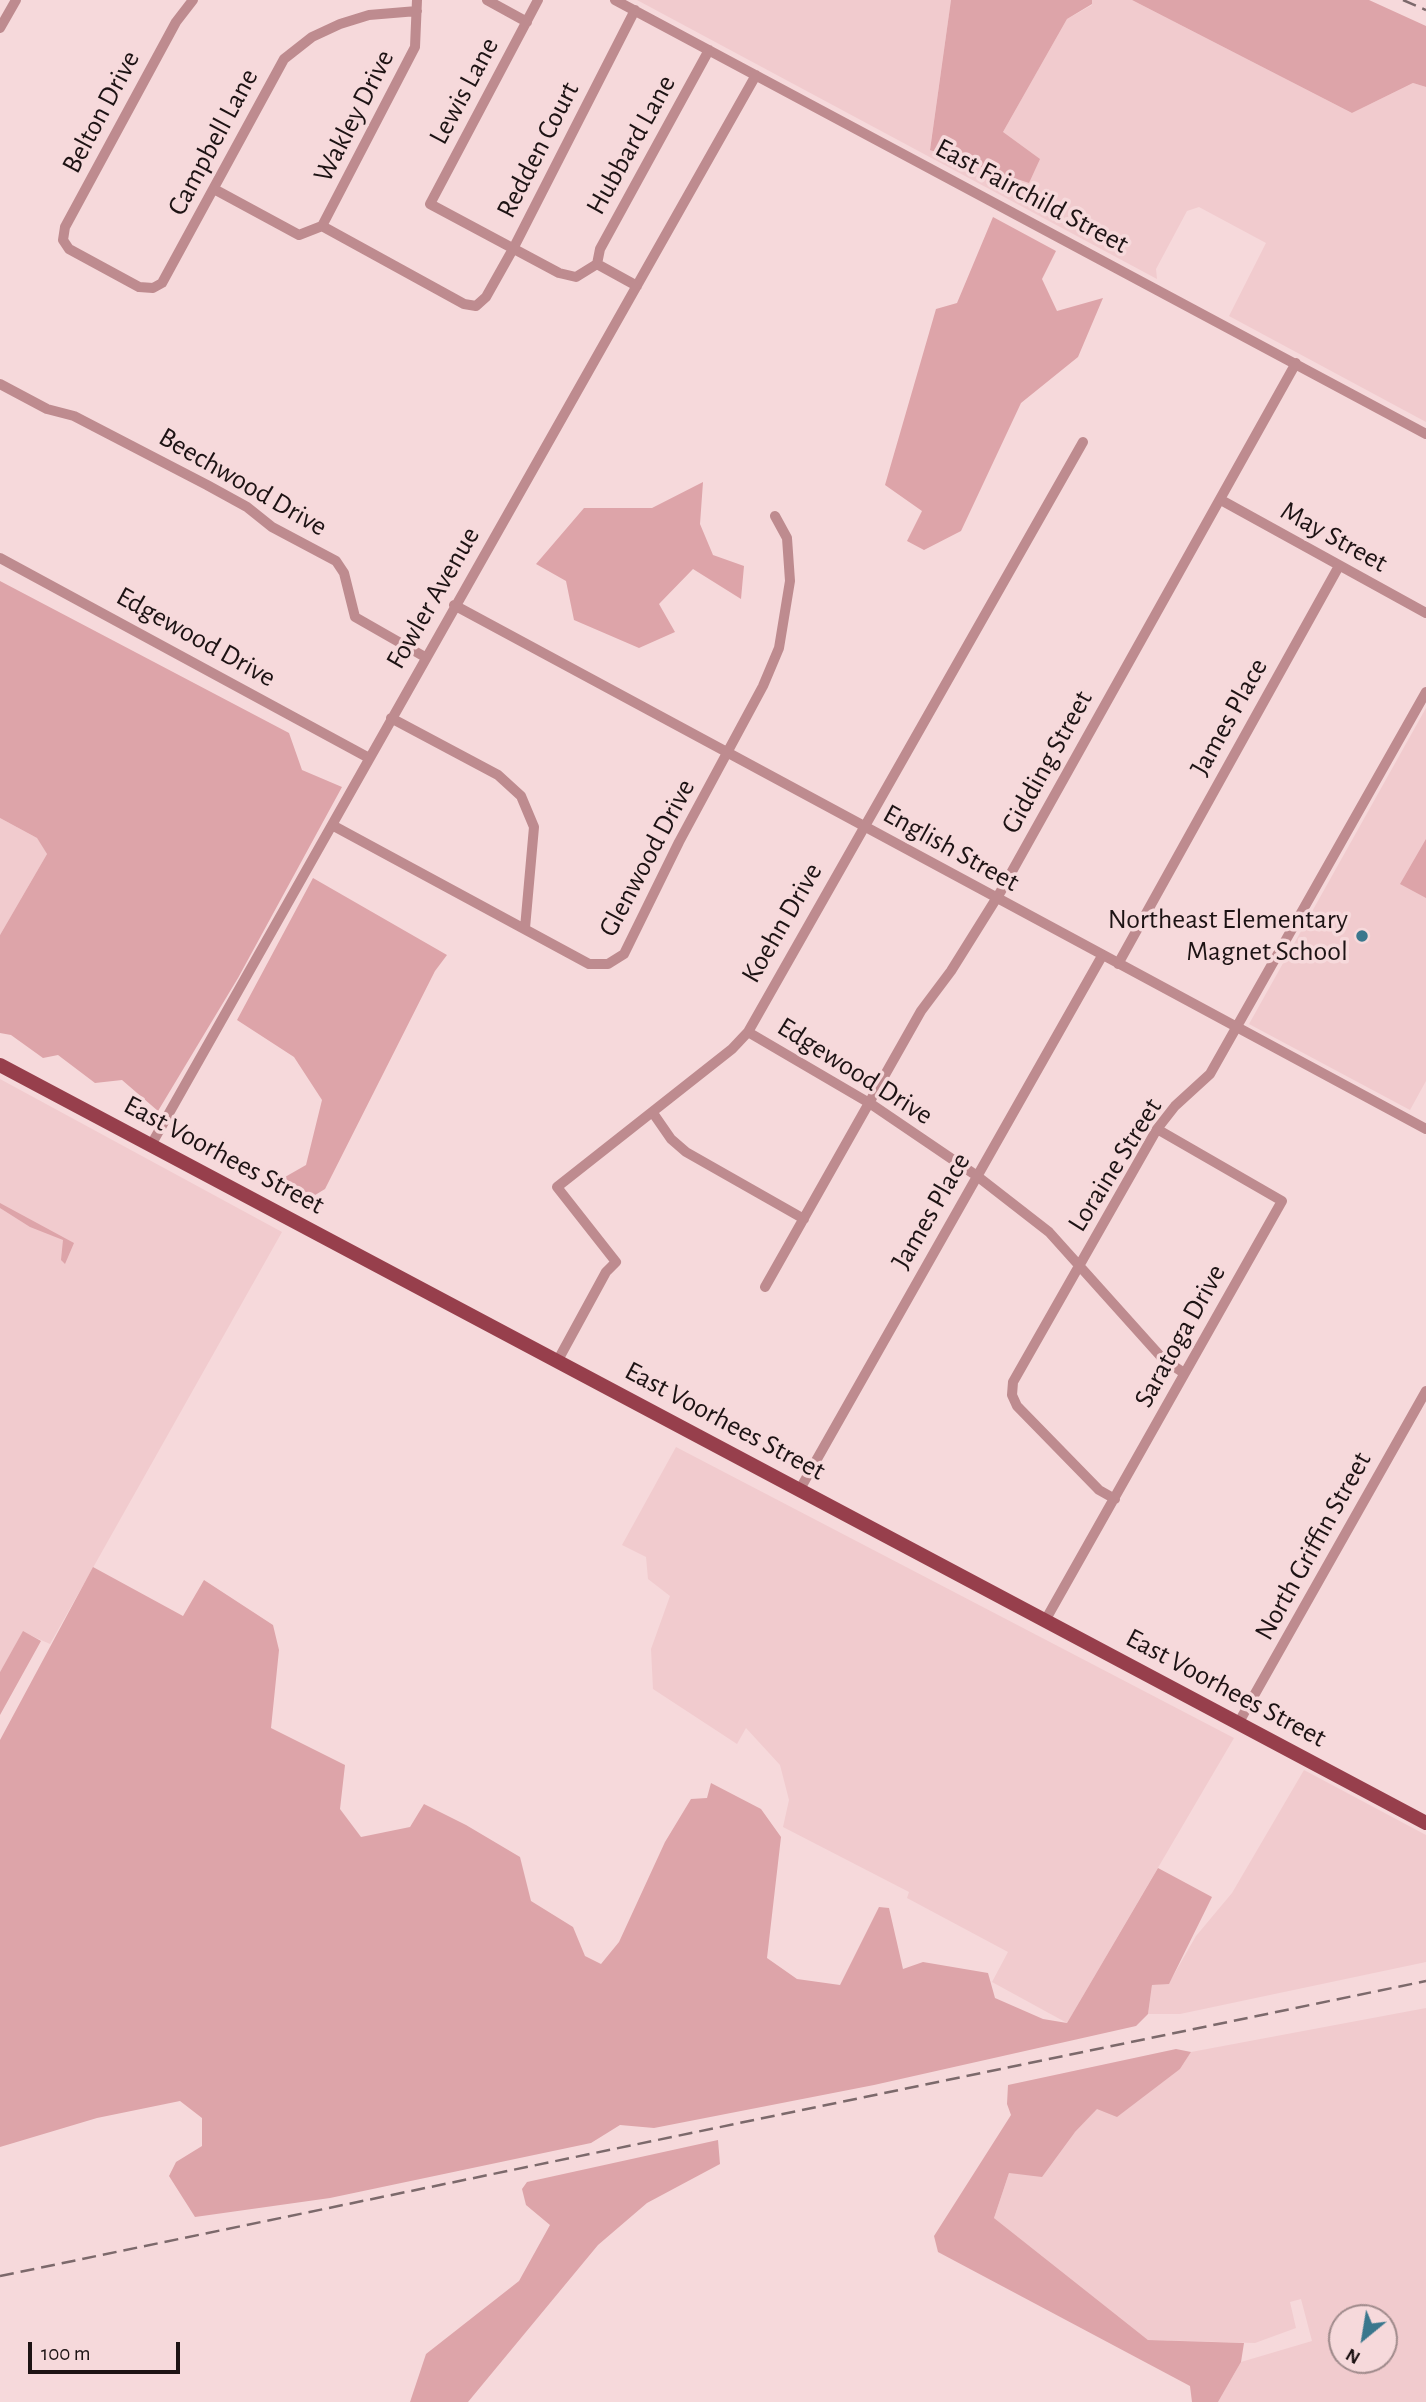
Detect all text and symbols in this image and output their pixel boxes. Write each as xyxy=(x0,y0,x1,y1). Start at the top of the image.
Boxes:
street label: Lewis Lane xyxy=(422,32,506,150)
street label: Wakley Drive xyxy=(306,44,402,188)
street label: Belton Drive xyxy=(55,45,147,179)
street label: Campbell Lane xyxy=(160,63,266,221)
street label: Hubbard Lane xyxy=(579,69,683,221)
street label: Redden Court xyxy=(489,76,587,224)
street label: East Fairchild Street xyxy=(930,131,1134,261)
street label: Beechwood Drive xyxy=(153,420,333,544)
street label: May Street xyxy=(1275,494,1393,580)
street label: Fowler Avenue xyxy=(379,521,487,675)
street label: Edgewood Drive xyxy=(110,579,282,695)
street label: James Place xyxy=(1183,652,1275,782)
street label: Gidding Street xyxy=(994,685,1100,839)
street label: Glenwood Drive xyxy=(591,773,703,943)
street label: English Street xyxy=(877,797,1025,899)
street label: Koehn Drive xyxy=(734,857,830,989)
place label: Northeast Elementary Magnet School xyxy=(1108,903,1348,969)
marker: Northeast Elementary Magnet School xyxy=(1354,928,1370,944)
street label: Edgewood Drive xyxy=(771,1010,939,1132)
street label: East Voorhees Street xyxy=(118,1088,330,1222)
street label: Loraine Street xyxy=(1061,1092,1169,1238)
street label: James Place xyxy=(884,1147,978,1275)
street label: Saratoga Drive xyxy=(1127,1259,1233,1413)
street label: East Voorhees Street xyxy=(619,1354,831,1488)
street label: North Griffin Street xyxy=(1247,1446,1379,1646)
street label: East Voorhees Street xyxy=(1120,1621,1332,1755)
north arrow xyxy=(1328,2304,1398,2374)
scale bar xyxy=(32,2328,184,2372)
text: 100 m xyxy=(41,2343,91,2364)
text: N xyxy=(1343,2344,1364,2367)

